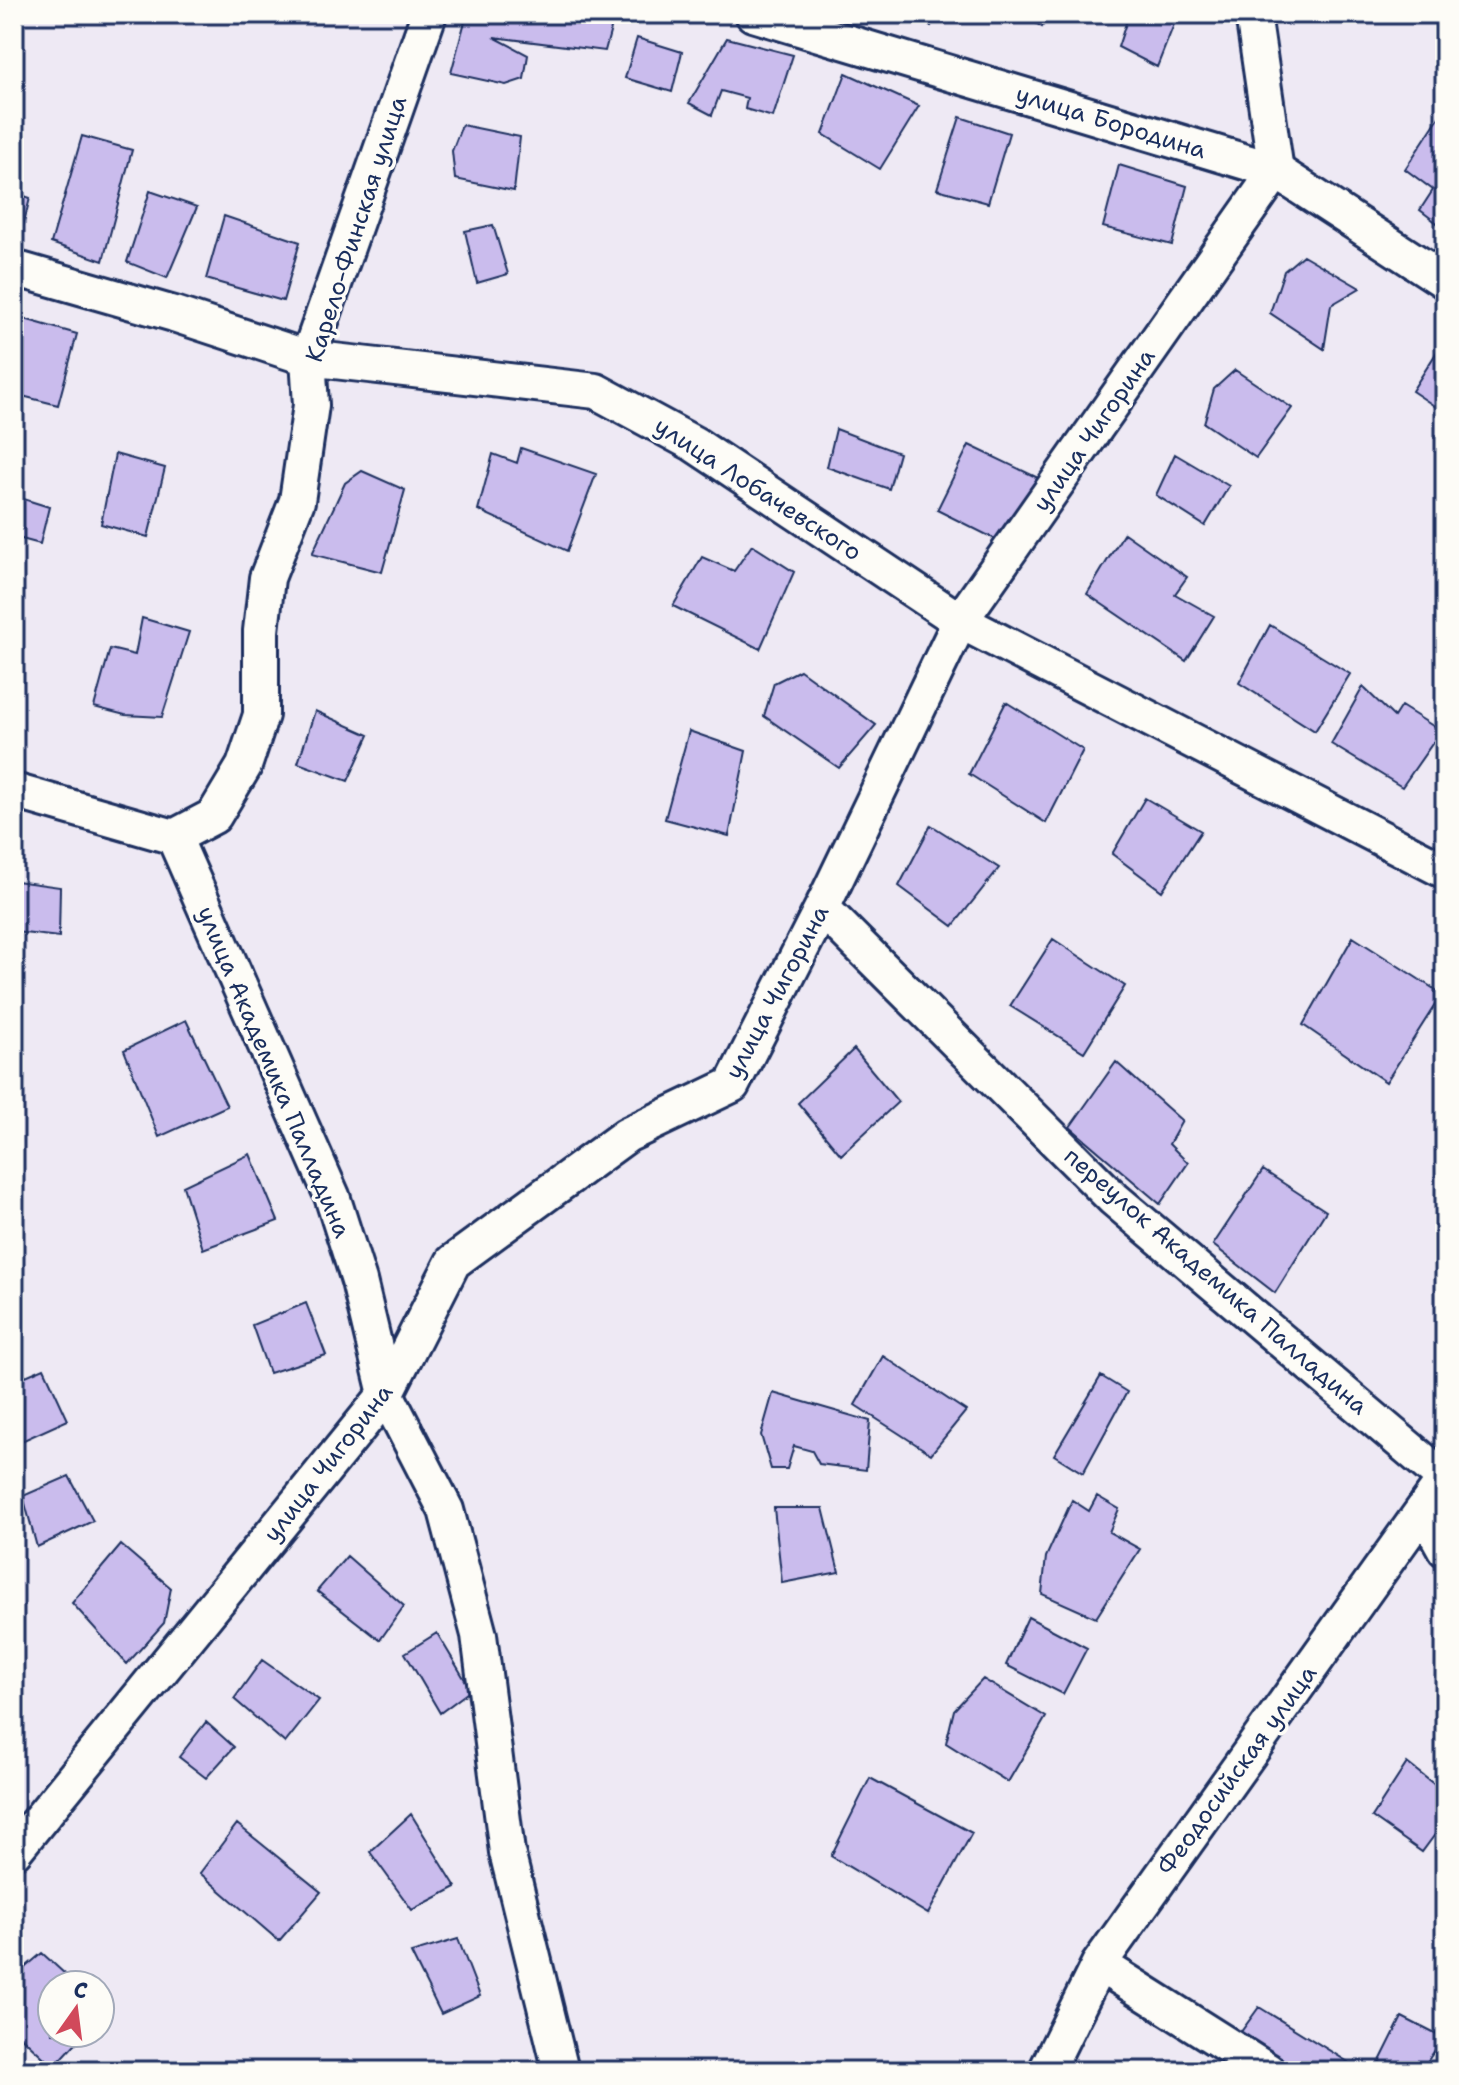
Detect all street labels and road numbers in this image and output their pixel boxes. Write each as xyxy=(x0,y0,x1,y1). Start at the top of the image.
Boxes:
street label: улица Бородина xyxy=(1012,78,1210,166)
street label: Карело-Финская улица xyxy=(298,92,414,366)
street label: улица Чигорина xyxy=(1026,342,1162,518)
street label: улица Лобачевского xyxy=(648,410,868,568)
street label: улица Чигорина xyxy=(718,899,836,1085)
street label: улица Академика Палладина xyxy=(190,901,358,1243)
street label: переулок Академика Палладина xyxy=(1057,1140,1375,1422)
street label: улица Чигорина xyxy=(256,1377,400,1549)
street label: Феодосийская улица xyxy=(1150,1658,1324,1881)

